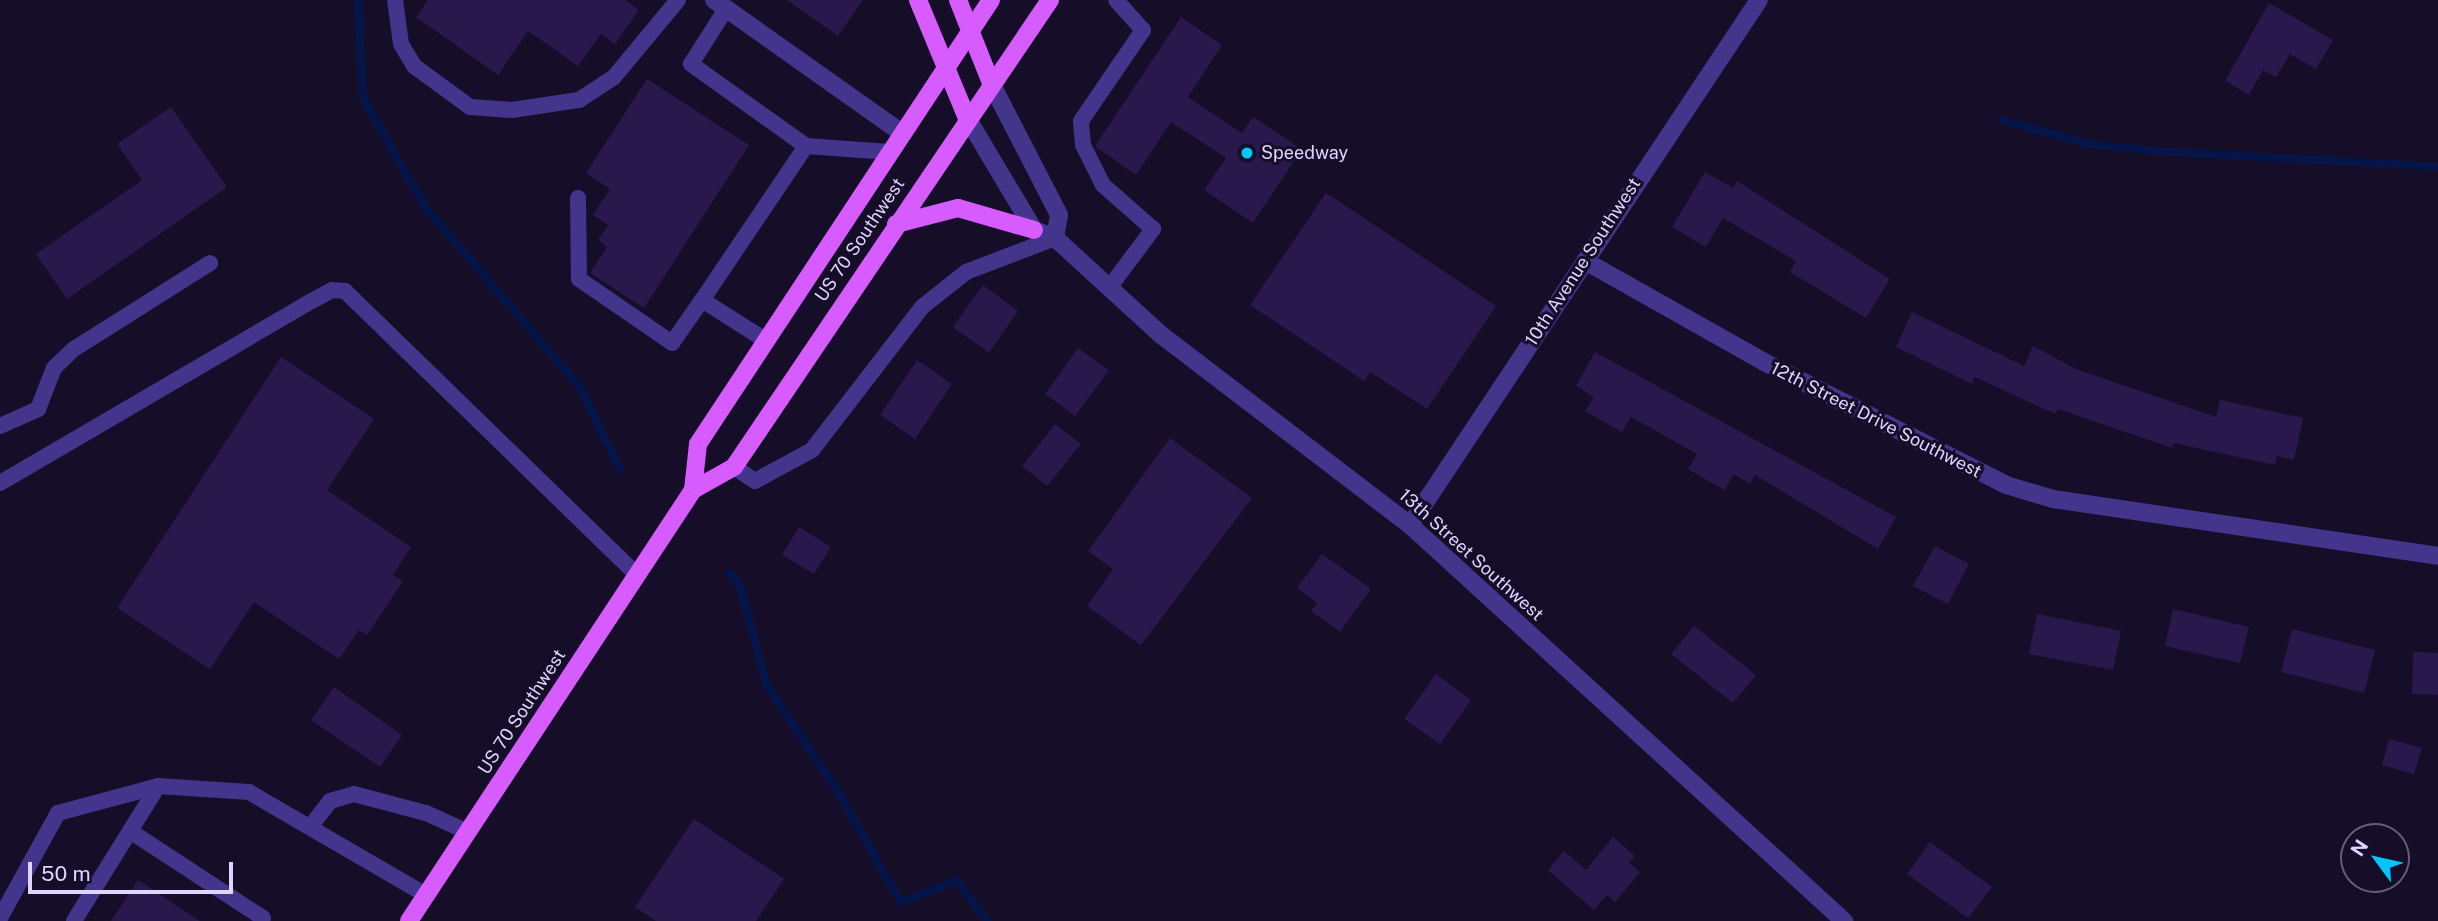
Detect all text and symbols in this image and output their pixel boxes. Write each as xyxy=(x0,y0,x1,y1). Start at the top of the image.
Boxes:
place label: Speedway xyxy=(1261,142,1348,164)
marker: Speedway xyxy=(1239,145,1255,161)
street label: US 70 Southwest xyxy=(811,174,909,306)
street label: 10th Avenue Southwest xyxy=(1521,174,1645,350)
street label: 12th Street Drive Southwest xyxy=(1767,357,1985,483)
street label: 13th Street Southwest xyxy=(1394,484,1548,626)
street label: US 70 Southwest xyxy=(474,646,570,778)
north arrow xyxy=(2340,823,2410,893)
text: N xyxy=(2346,835,2372,860)
scale bar xyxy=(32,848,236,892)
text: 50 m xyxy=(41,861,91,886)

